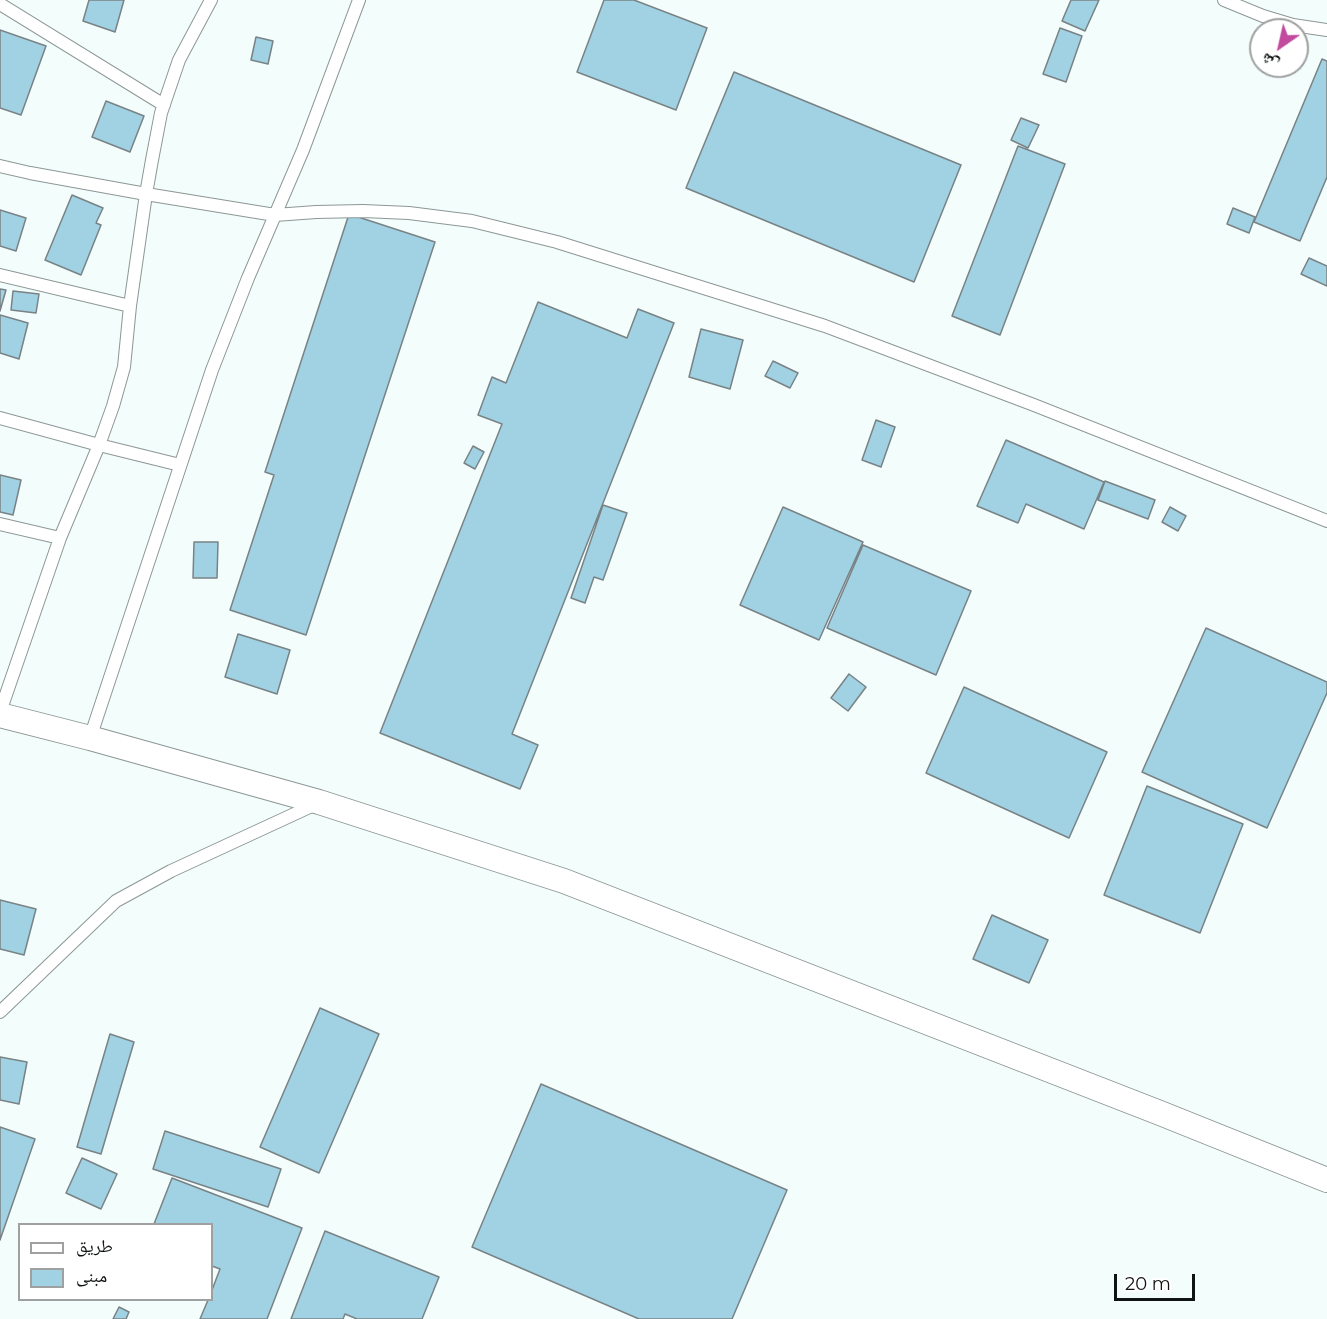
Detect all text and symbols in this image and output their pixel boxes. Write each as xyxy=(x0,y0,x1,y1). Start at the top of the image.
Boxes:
north arrow xyxy=(1249,18,1309,78)
text: ش xyxy=(1257,49,1282,74)
legend xyxy=(18,1223,213,1301)
text: طريق xyxy=(76,1235,113,1257)
scale bar xyxy=(1117,1262,1198,1300)
text: مبنى xyxy=(76,1265,107,1287)
text: 20 m xyxy=(1125,1273,1171,1295)

